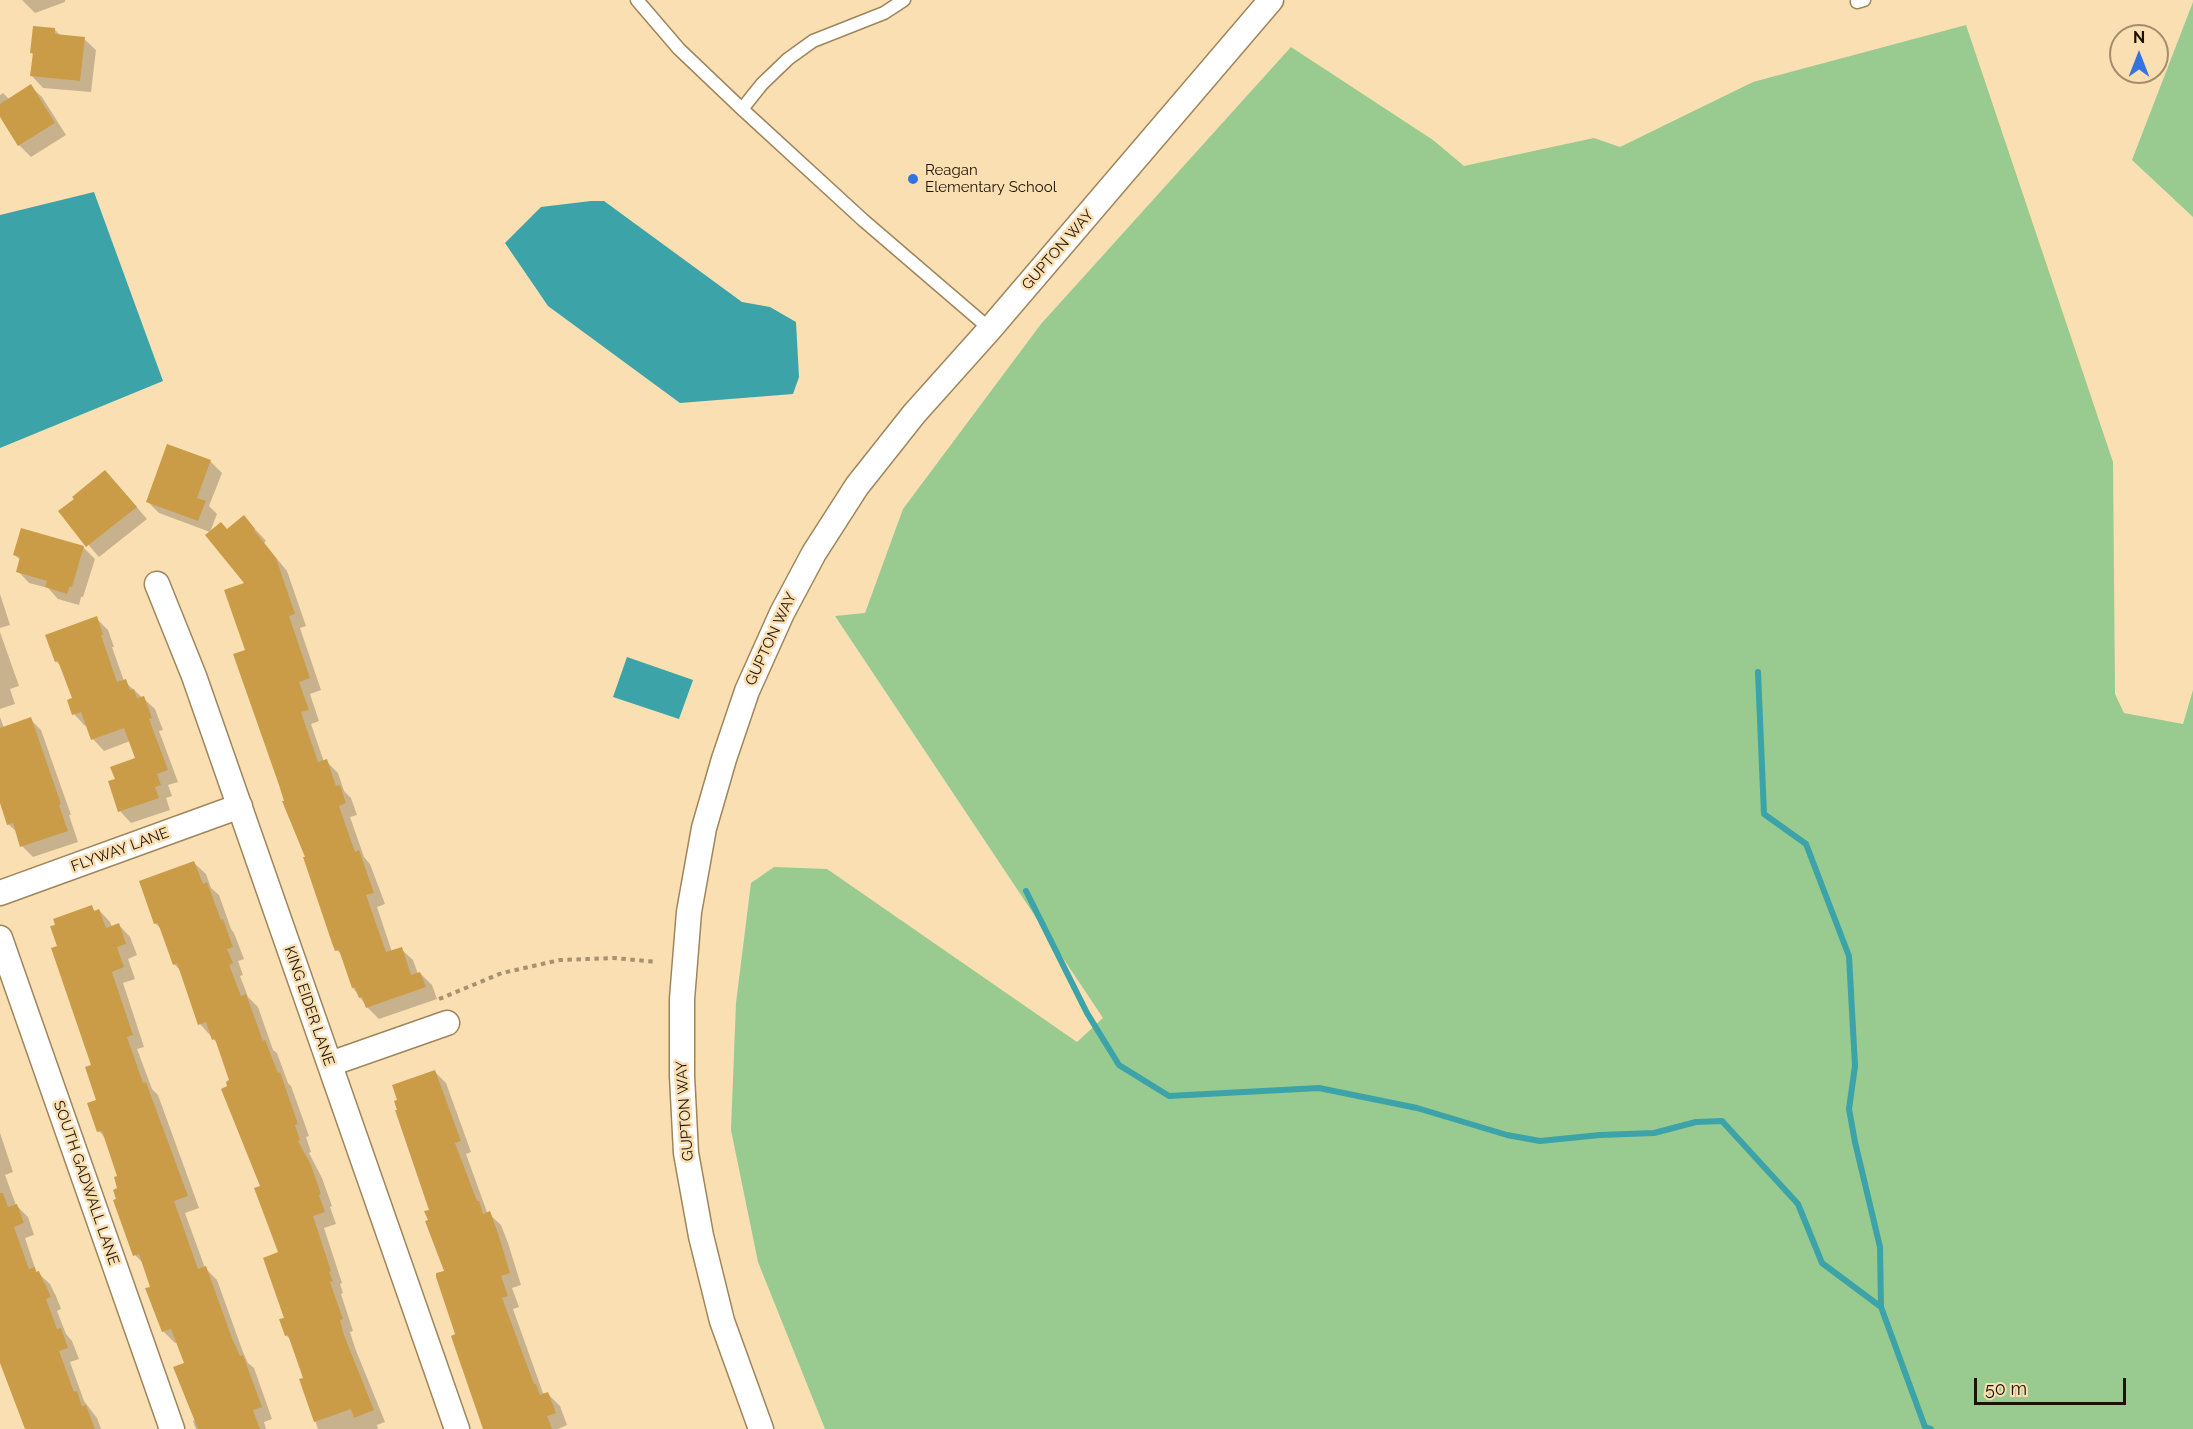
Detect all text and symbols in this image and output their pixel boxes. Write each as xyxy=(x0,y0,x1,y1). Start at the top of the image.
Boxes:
north arrow xyxy=(2109,24,2169,84)
text: N xyxy=(2133,28,2145,47)
place label: Reagan Elementary School xyxy=(925,161,1057,196)
marker: Reagan Elementary School xyxy=(906,172,920,186)
street label: GUPTON WAY xyxy=(1018,206,1098,294)
street label: GUPTON WAY xyxy=(742,590,800,688)
street label: FLYWAY LANE xyxy=(69,824,171,876)
street label: KING EIDER LANE xyxy=(280,944,338,1068)
street label: GUPTON WAY xyxy=(673,1060,697,1162)
street label: SOUTH GADWALL LANE xyxy=(49,1098,123,1268)
scale bar xyxy=(1977,1366,2128,1404)
text: 50 m xyxy=(1985,1378,2027,1399)

